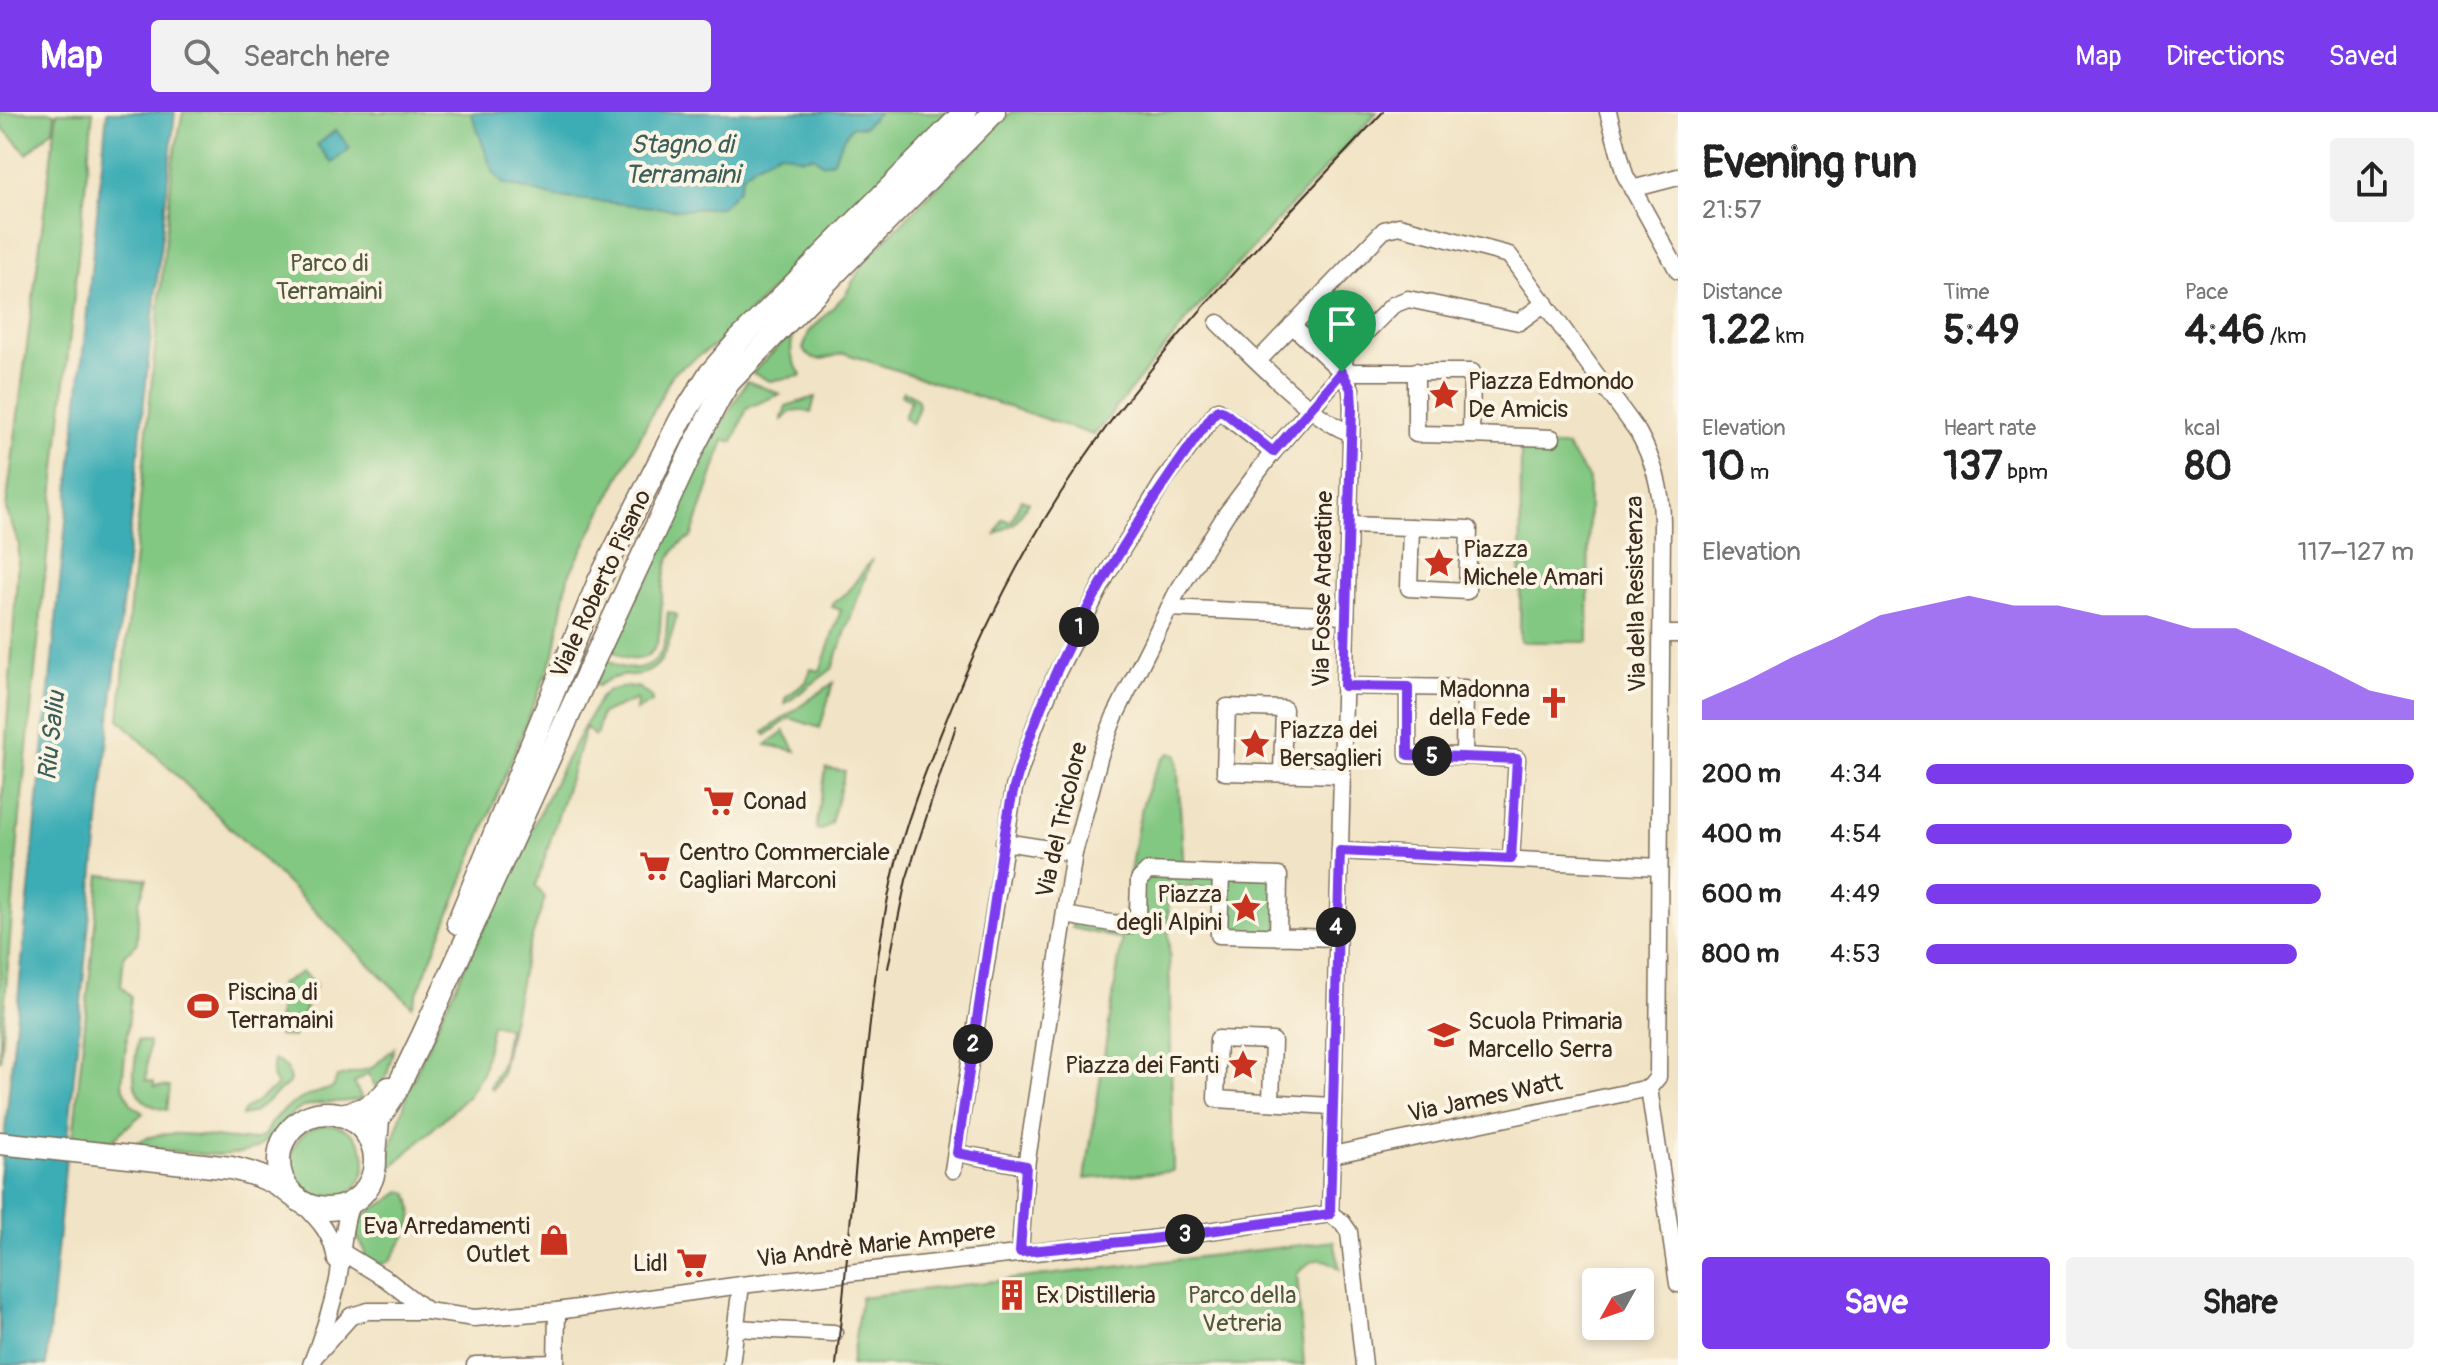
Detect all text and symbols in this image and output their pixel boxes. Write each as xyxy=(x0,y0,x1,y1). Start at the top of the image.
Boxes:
search box xyxy=(151,20,711,92)
text: Map xyxy=(40,32,103,80)
icon: search xyxy=(179,34,223,78)
text: Search here xyxy=(243,38,390,75)
text: Map xyxy=(2075,39,2122,74)
text: Directions xyxy=(2166,39,2285,74)
text: Saved xyxy=(2329,39,2398,74)
water label: Stagno di Terramaini xyxy=(624,129,744,191)
text: Evening run xyxy=(1702,136,1917,191)
button: share xyxy=(2330,138,2414,222)
text: 21:57 xyxy=(1702,194,1762,226)
park label: Parco di Terramaini xyxy=(276,249,382,306)
text: Distance xyxy=(1702,278,1782,306)
text: Time xyxy=(1943,278,1989,306)
text: Pace xyxy=(2185,278,2228,306)
pin xyxy=(1308,290,1376,372)
icon: arrive xyxy=(1320,302,1364,346)
text: 1.22 xyxy=(1702,306,1771,355)
text: 5:49 xyxy=(1943,306,2020,355)
text: 4:46 xyxy=(2185,306,2265,355)
text: km xyxy=(1771,322,1805,350)
text: /km xyxy=(2265,322,2306,350)
place label: Piazza Edmondo De Amicis xyxy=(1468,367,1634,424)
place icon: Piazza Edmondo De Amicis xyxy=(1427,378,1461,412)
text: Elevation xyxy=(1702,414,1786,442)
text: Heart rate xyxy=(1943,414,2036,442)
text: kcal xyxy=(2185,414,2220,442)
text: 10 xyxy=(1702,442,1745,491)
text: 137 xyxy=(1943,442,2002,491)
text: 80 xyxy=(2185,442,2232,491)
text: m xyxy=(1745,458,1769,486)
text: bpm xyxy=(2002,458,2048,486)
street label: Viale Roberto Pisano xyxy=(545,485,657,683)
street label: Via Fosse Ardeatine xyxy=(1307,490,1339,688)
street label: Via della Resistenza xyxy=(1620,496,1652,692)
place label: Piazza Michele Amari xyxy=(1463,535,1603,592)
text: Elevation xyxy=(1702,536,1801,568)
text: 117–127 m xyxy=(2297,536,2414,568)
place icon: Piazza Michele Amari xyxy=(1422,546,1456,580)
pin: 1 xyxy=(1059,607,1099,647)
text: 1 xyxy=(1075,613,1083,641)
place label: Madonna della Fede xyxy=(1429,675,1530,732)
church icon: Madonna della Fede xyxy=(1537,686,1571,720)
water label: Riu Saliu xyxy=(31,688,73,782)
place label: Piazza dei Bersaglieri xyxy=(1279,716,1382,773)
place icon: Piazza dei Bersaglieri xyxy=(1238,727,1272,761)
pin: 5 xyxy=(1412,736,1452,776)
street label: Via del Tricolore xyxy=(1030,739,1094,901)
text: 5 xyxy=(1426,742,1438,770)
text: 200 m xyxy=(1702,758,1781,790)
text: 4:34 xyxy=(1830,758,1882,790)
supermarket icon: Conad xyxy=(702,784,736,818)
place label: Conad xyxy=(743,787,807,816)
text: 400 m xyxy=(1702,818,1781,850)
text: 4:54 xyxy=(1830,818,1881,850)
place label: Centro Commerciale Cagliari Marconi xyxy=(679,838,890,895)
supermarket icon: Centro Commerciale Cagliari Marconi xyxy=(638,849,672,883)
text: 600 m xyxy=(1702,878,1781,910)
text: 4:49 xyxy=(1830,878,1881,910)
place label: Piazza degli Alpini xyxy=(1116,880,1222,937)
place icon: Piazza degli Alpini xyxy=(1229,891,1263,925)
pin: 4 xyxy=(1316,907,1356,947)
text: 4 xyxy=(1330,913,1342,941)
text: 800 m xyxy=(1702,938,1779,970)
text: 4:53 xyxy=(1830,938,1881,970)
place label: Piscina di Terramaini xyxy=(227,978,333,1035)
sports icon: Piscina di Terramaini xyxy=(186,989,220,1023)
place label: Scuola Primaria Marcello Serra xyxy=(1468,1007,1623,1064)
school or university icon: Scuola Primaria Marcello Serra xyxy=(1427,1018,1461,1052)
pin: 2 xyxy=(953,1024,993,1064)
text: 2 xyxy=(967,1030,979,1058)
place icon: Piazza dei Fanti xyxy=(1226,1048,1260,1082)
place label: Piazza dei Fanti xyxy=(1065,1051,1219,1080)
street label: Via James Watt xyxy=(1405,1067,1565,1129)
place label: Eva Arredamenti Outlet xyxy=(363,1212,530,1269)
pin: 3 xyxy=(1165,1214,1205,1254)
street label: Via Andrè Marie Ampere xyxy=(755,1216,997,1274)
text: 3 xyxy=(1179,1220,1191,1248)
shop icon: Eva Arredamenti Outlet xyxy=(537,1223,571,1257)
supermarket icon: Lidl xyxy=(675,1246,709,1280)
place label: Lidl xyxy=(633,1249,668,1278)
button: Save xyxy=(1702,1257,2050,1349)
button: Share xyxy=(2066,1257,2414,1349)
north arrow xyxy=(1582,1268,1654,1340)
map controls xyxy=(1582,1268,1654,1340)
building icon: Ex Distilleria xyxy=(995,1278,1029,1312)
place label: Ex Distilleria xyxy=(1036,1281,1156,1310)
park label: Parco della Vetreria xyxy=(1188,1281,1296,1338)

